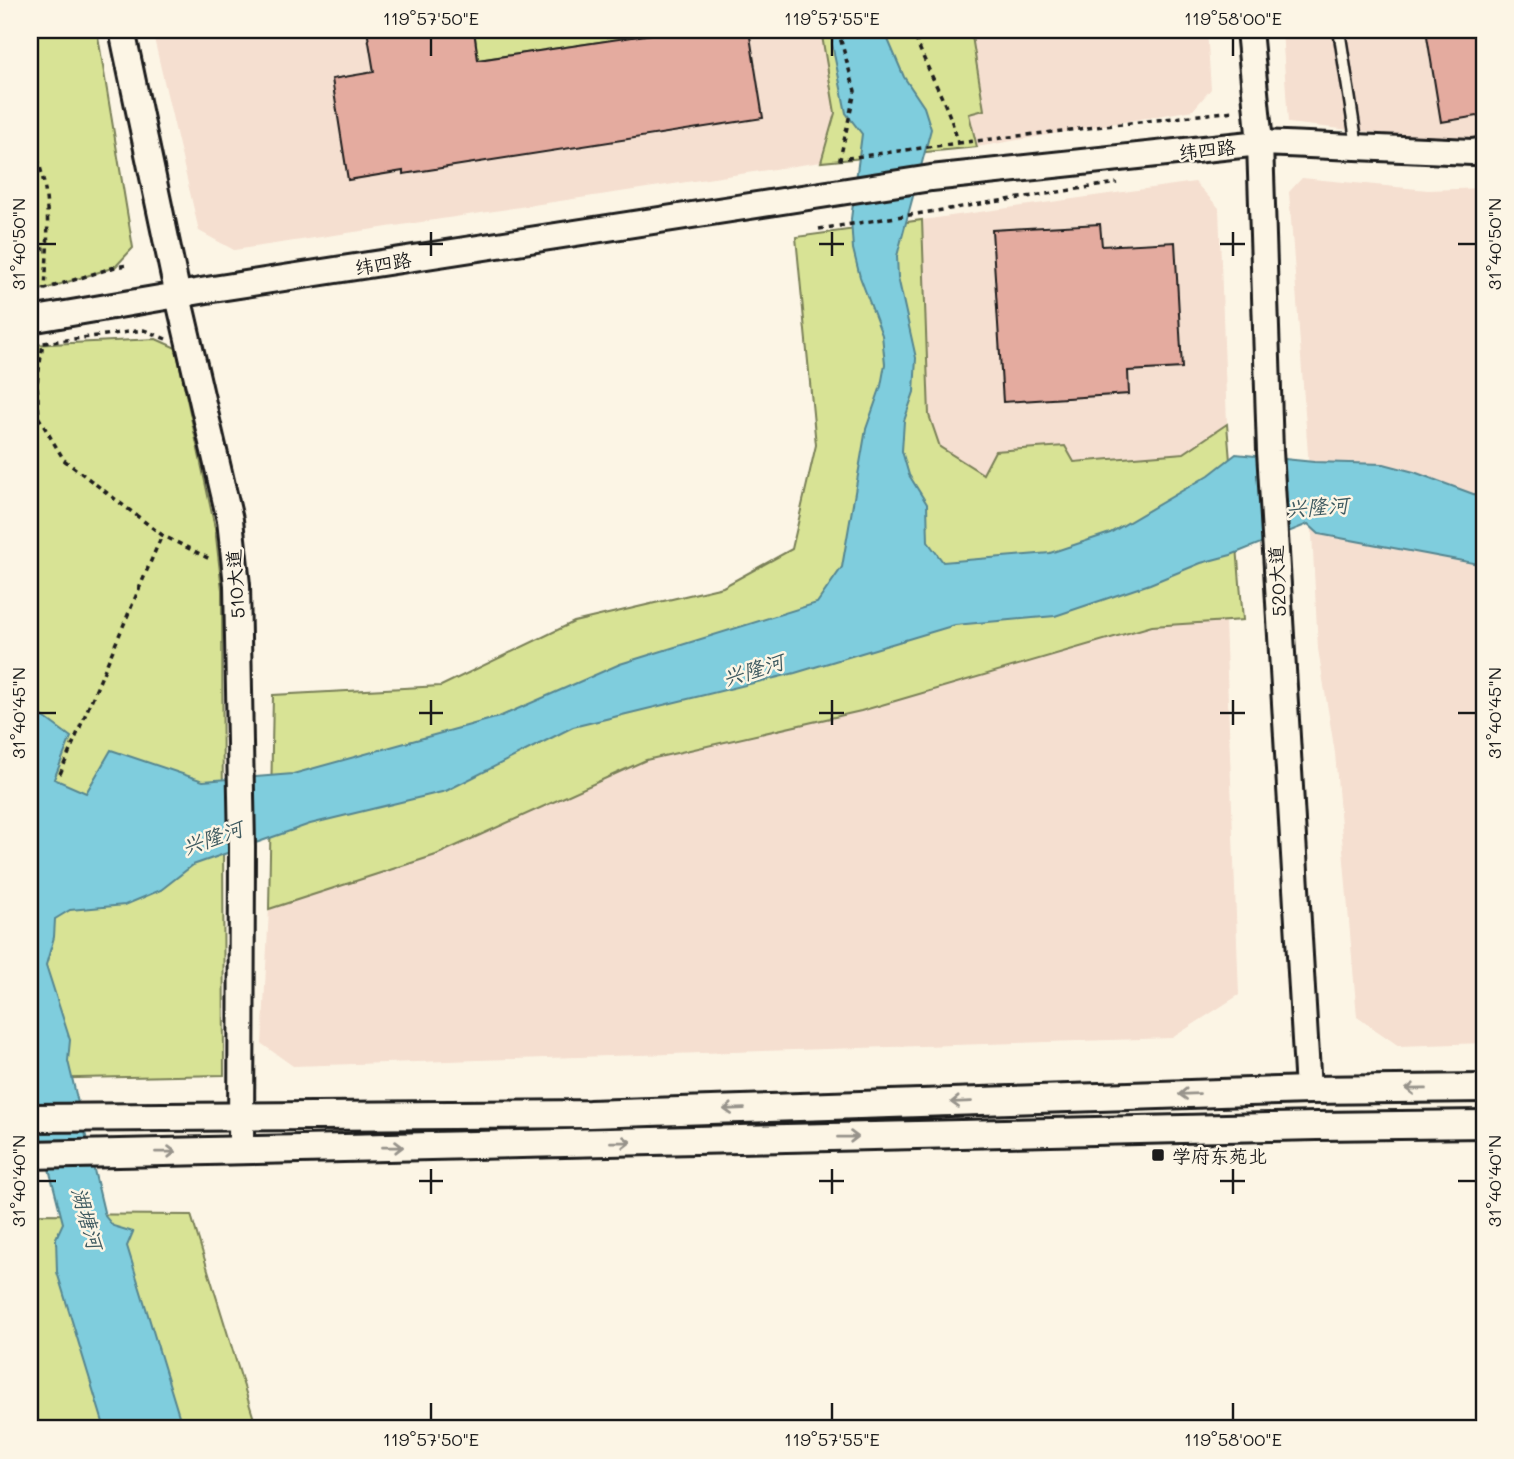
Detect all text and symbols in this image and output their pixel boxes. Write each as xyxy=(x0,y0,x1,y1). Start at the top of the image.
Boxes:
text: 119°57'50"E xyxy=(383,6,479,30)
text: 119°57'55"E xyxy=(784,6,880,30)
text: 119°58'00"E xyxy=(1184,6,1282,30)
street label: 纬四路 xyxy=(1177,134,1237,164)
text: 31°40'50"N xyxy=(6,198,30,290)
text: 31°40'50"N xyxy=(1482,198,1506,290)
street label: 纬四路 xyxy=(353,246,413,280)
water label: 兴隆河 xyxy=(1285,490,1352,522)
street label: 520大道 xyxy=(1263,545,1291,617)
street label: 510大道 xyxy=(220,549,250,619)
water label: 兴隆河 xyxy=(719,646,790,691)
text: 31°40'45"N xyxy=(6,667,30,759)
text: 31°40'45"N xyxy=(1482,667,1506,759)
water label: 兴隆河 xyxy=(178,813,249,860)
one-way arrow xyxy=(1405,1082,1428,1096)
one-way arrow xyxy=(1177,1088,1200,1101)
one-way arrow xyxy=(950,1095,973,1108)
one-way arrow xyxy=(723,1102,746,1116)
one-way arrow xyxy=(837,1130,860,1144)
text: 31°40'40"N xyxy=(6,1135,30,1227)
one-way arrow xyxy=(609,1135,632,1149)
text: 31°40'40"N xyxy=(1482,1135,1506,1227)
one-way arrow xyxy=(382,1141,405,1154)
place label: 学府东苑北 xyxy=(1172,1143,1267,1168)
one-way arrow xyxy=(154,1145,177,1159)
marker: 学府东苑北 xyxy=(1150,1147,1166,1163)
water label: 湖塘河 xyxy=(66,1184,110,1255)
text: 119°57'50"E xyxy=(383,1427,479,1451)
text: 119°57'55"E xyxy=(784,1427,880,1451)
text: 119°58'00"E xyxy=(1184,1427,1282,1451)

